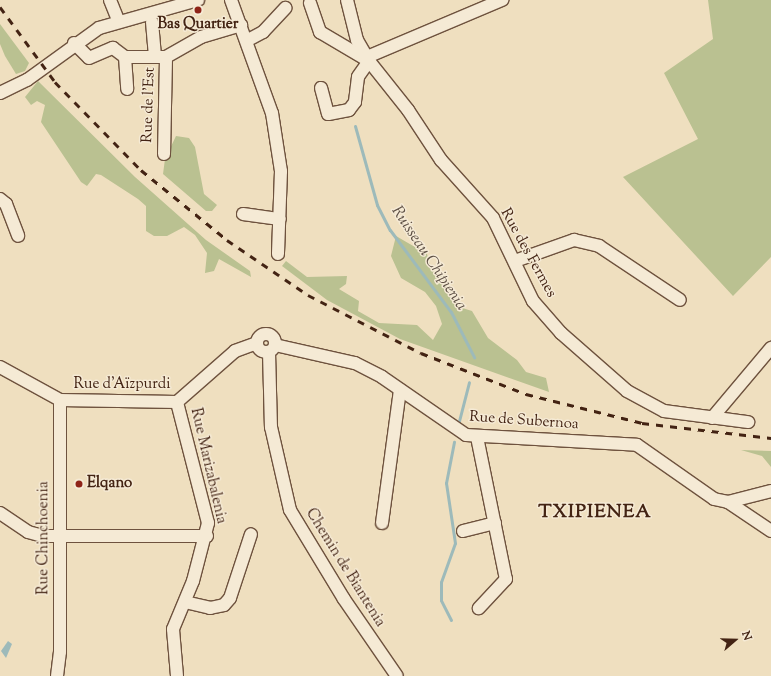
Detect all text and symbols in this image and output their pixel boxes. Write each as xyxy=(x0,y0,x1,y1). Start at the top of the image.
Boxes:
marker: Bas Quartier xyxy=(193,5,203,15)
place label: Bas Quartier xyxy=(158,16,238,34)
street label: Rue de l'Est xyxy=(139,67,159,143)
water label: Ruisseau Chipienia xyxy=(386,203,470,315)
street label: Rue des Fermes xyxy=(496,205,560,301)
street label: Rue d'Aïzpurdi xyxy=(73,376,171,394)
street label: Rue Marizabalenia xyxy=(186,406,230,526)
street label: Rue de Subernoa xyxy=(469,408,579,434)
place label: Elqano xyxy=(87,475,132,493)
marker: Elqano xyxy=(74,479,84,489)
street label: Rue Chinchoenia xyxy=(35,481,53,595)
district label: TXIPIENEA xyxy=(538,502,652,524)
street label: Chemin de Biantenia xyxy=(301,505,389,631)
north arrow xyxy=(715,620,755,660)
text: N xyxy=(737,629,755,643)

